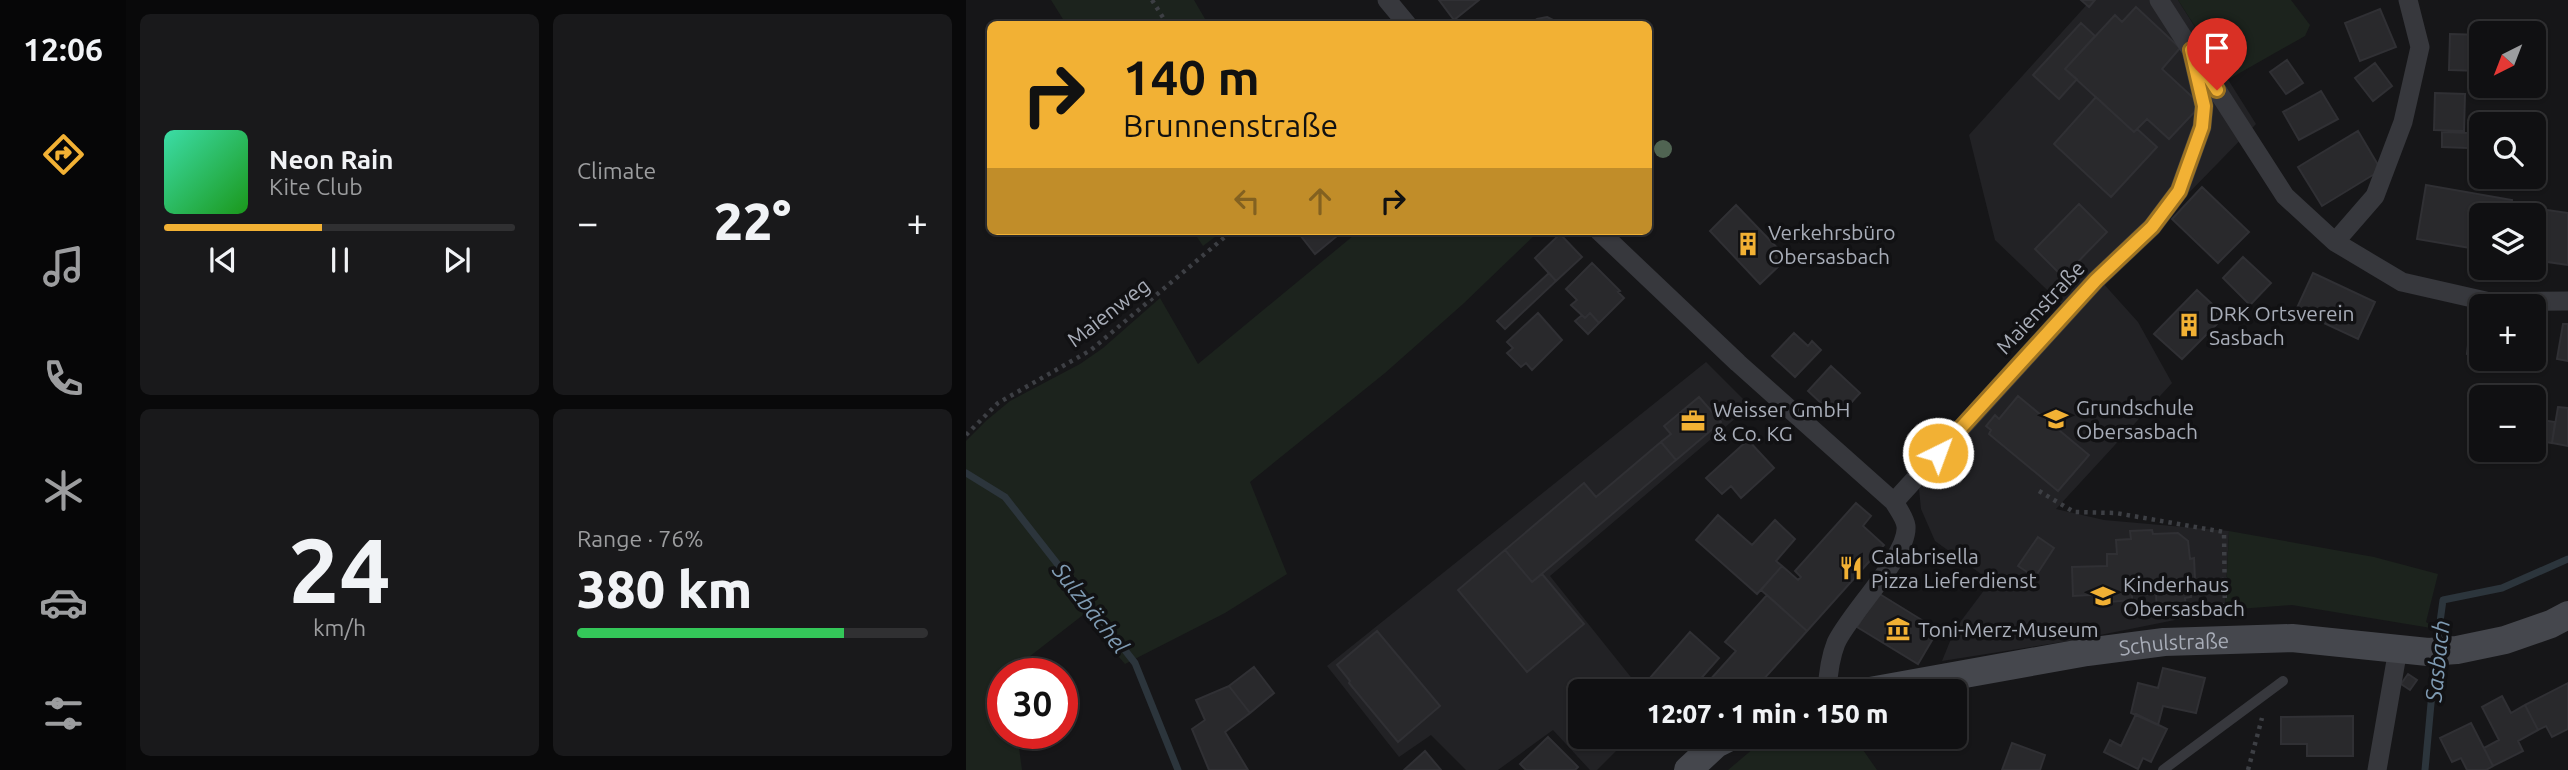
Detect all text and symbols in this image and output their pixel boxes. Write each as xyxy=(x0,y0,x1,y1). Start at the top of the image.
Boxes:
pin xyxy=(2187,18,2247,90)
north arrow xyxy=(2469,21,2546,98)
map controls xyxy=(2469,21,2546,462)
icon: arrive xyxy=(2198,29,2236,67)
text: 12:06 xyxy=(23,31,103,67)
icon: right xyxy=(1008,49,1099,140)
text: 140 m xyxy=(1123,49,1260,104)
text: Brunnenstraße xyxy=(1123,107,1338,143)
button: search xyxy=(2469,112,2546,189)
icon: directions xyxy=(39,130,88,179)
text: Neon Rain xyxy=(269,145,394,174)
text: Climate xyxy=(577,158,656,183)
text: Kite Club xyxy=(269,174,363,199)
icon: left xyxy=(1228,182,1266,220)
icon: ahead xyxy=(1301,182,1339,220)
icon: right xyxy=(1374,182,1412,220)
text: 22° xyxy=(714,192,791,250)
text: − xyxy=(577,201,598,243)
text: + xyxy=(907,201,928,243)
button: layers xyxy=(2469,203,2546,280)
place label: Verkehrsbüro Obersasbach xyxy=(1768,220,1896,268)
building icon: Verkehrsbüro Obersasbach xyxy=(1734,230,1762,258)
icon: previous xyxy=(204,241,242,279)
icon: pause xyxy=(321,241,359,279)
icon: next xyxy=(438,241,476,279)
icon: music xyxy=(39,242,88,291)
street label: Maienstraße xyxy=(1991,256,2089,358)
street label: Maienweg xyxy=(1062,272,1154,352)
button: + xyxy=(2469,294,2546,371)
place label: DRK Ortsverein Sasbach xyxy=(2209,301,2355,349)
building icon: DRK Ortsverein Sasbach xyxy=(2175,311,2203,339)
icon: phone xyxy=(39,354,88,403)
button: − xyxy=(2469,385,2546,462)
place label: Grundschule Obersasbach xyxy=(2076,395,2198,443)
place label: Weisser GmbH & Co. KG xyxy=(1713,397,1850,445)
school or university icon: Grundschule Obersasbach xyxy=(2042,405,2070,433)
office icon: Weisser GmbH & Co. KG xyxy=(1679,407,1707,435)
position arrow xyxy=(1901,416,1975,490)
icon: climate xyxy=(39,466,88,515)
text: 24 xyxy=(288,518,391,620)
text: Range · 76% xyxy=(577,526,704,551)
place label: Calabrisella Pizza Lieferdienst xyxy=(1871,544,2037,592)
restaurant icon: Calabrisella Pizza Lieferdienst xyxy=(1837,554,1865,582)
water label: Sulzbächel xyxy=(1047,557,1134,658)
text: 380 km xyxy=(577,560,752,618)
place label: Kinderhaus Obersasbach xyxy=(2123,572,2245,620)
icon: car xyxy=(39,578,88,627)
school or university icon: Kinderhaus Obersasbach xyxy=(2089,582,2117,610)
text: km/h xyxy=(313,615,366,640)
museum icon: Toni-Merz-Museum xyxy=(1884,615,1912,643)
place label: Toni-Merz-Museum xyxy=(1918,617,2099,641)
water label: Sasbach xyxy=(2420,619,2454,704)
street label: Schulstraße xyxy=(2117,628,2230,660)
speed limit sign: 30 xyxy=(987,658,1078,749)
icon: filters xyxy=(39,689,88,738)
text: 12:07 · 1 min · 150 m xyxy=(1647,699,1888,728)

